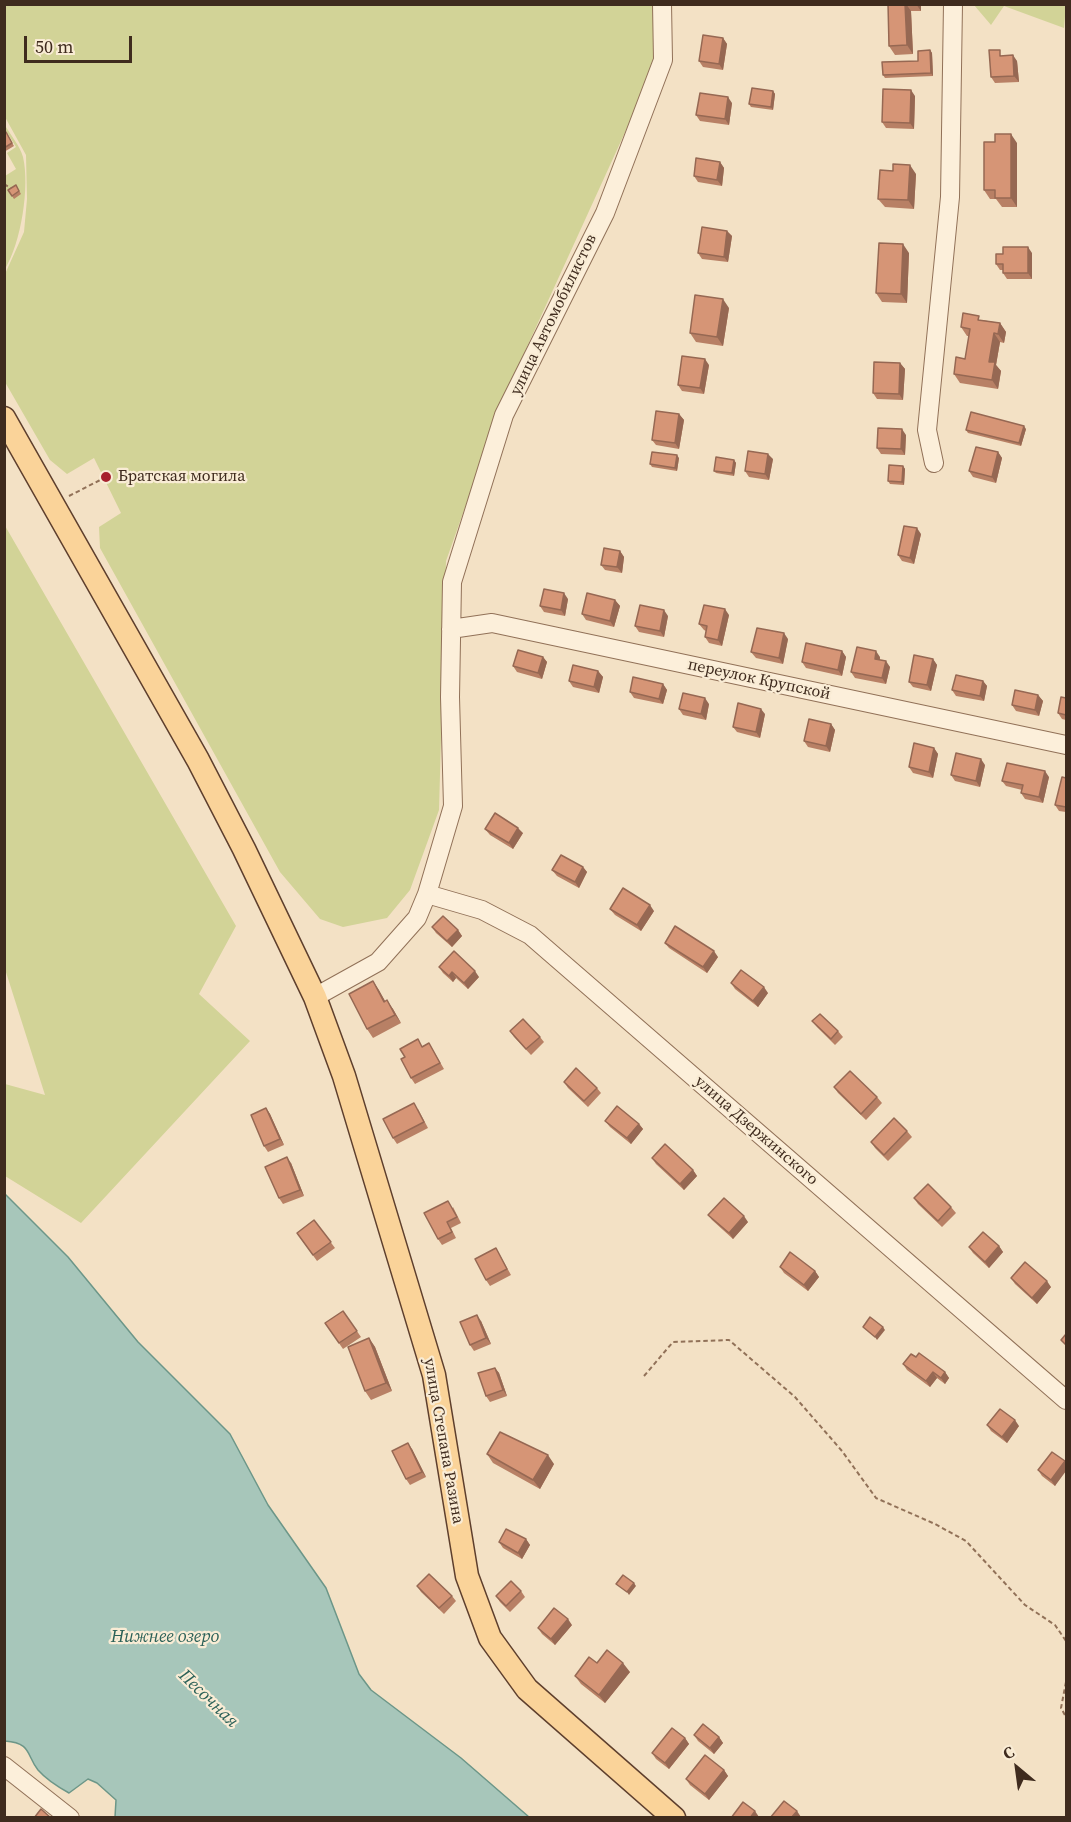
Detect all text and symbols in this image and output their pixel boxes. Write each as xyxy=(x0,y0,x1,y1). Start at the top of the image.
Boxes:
scale bar xyxy=(27,24,135,62)
text: 50 m xyxy=(35,34,73,59)
street label: улица Автомобилистов xyxy=(507,231,601,399)
place label: Братская могила xyxy=(118,467,245,487)
marker: Братская могила xyxy=(99,470,113,484)
street label: переулок Крупской xyxy=(686,655,832,705)
street label: улица Дзержинского xyxy=(690,1072,822,1190)
street label: улица Степана Разина xyxy=(419,1357,467,1525)
water label: Нижнее озеро xyxy=(111,1626,219,1648)
water label: Песочная xyxy=(174,1665,242,1733)
north arrow xyxy=(987,1738,1047,1798)
text: С xyxy=(999,1740,1018,1764)

